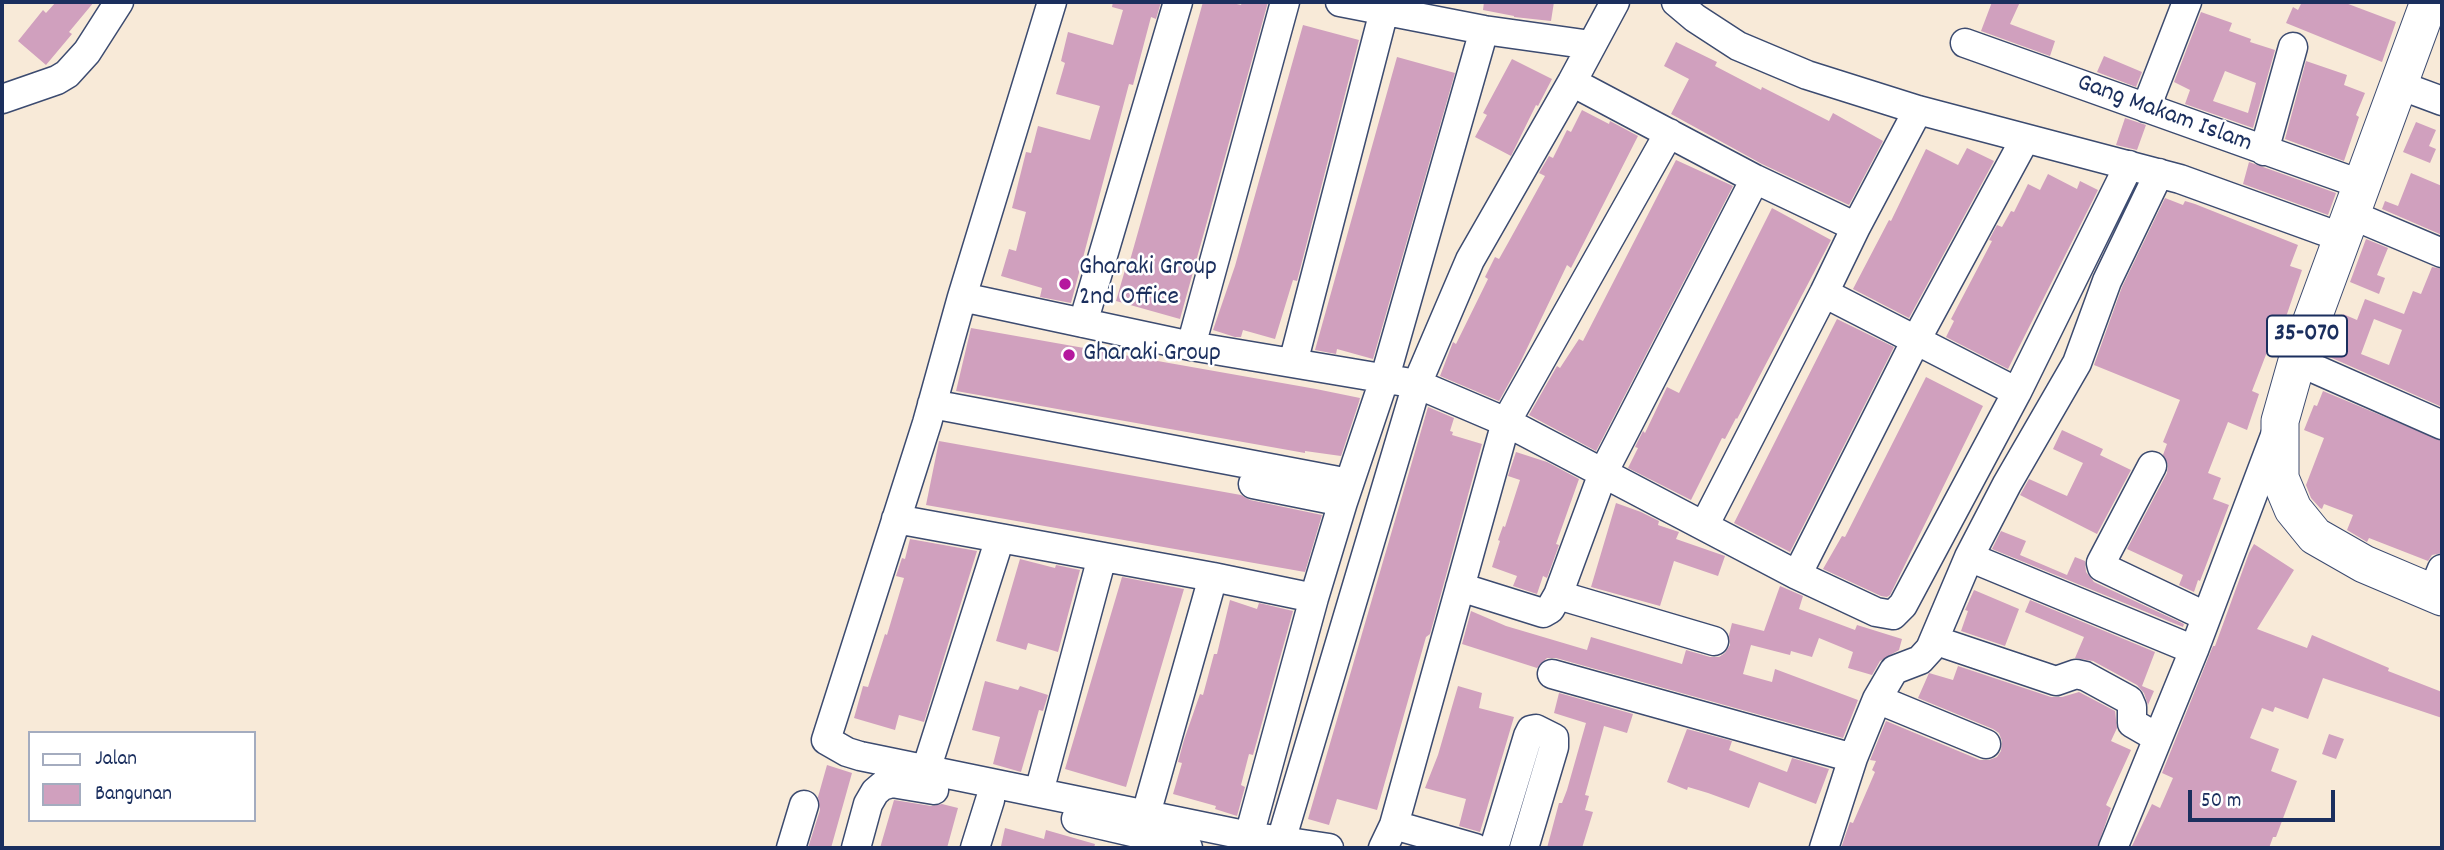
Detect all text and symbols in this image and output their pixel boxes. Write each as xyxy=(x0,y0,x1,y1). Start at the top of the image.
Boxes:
street label: Gang Makam Islam xyxy=(2072,69,2256,161)
place label: Gharaki Group 2nd Office xyxy=(1079,253,1217,314)
marker: Gharaki Group 2nd Office xyxy=(1057,276,1073,292)
road number: 35-070 xyxy=(2267,316,2347,356)
place label: Gharaki Group xyxy=(1083,339,1221,371)
marker: Gharaki Group xyxy=(1061,347,1077,363)
legend xyxy=(28,731,256,822)
text: Jalan xyxy=(95,745,137,775)
scale bar xyxy=(2192,776,2339,820)
text: Bangunan xyxy=(95,780,172,810)
text: 50 m xyxy=(2201,787,2241,817)

